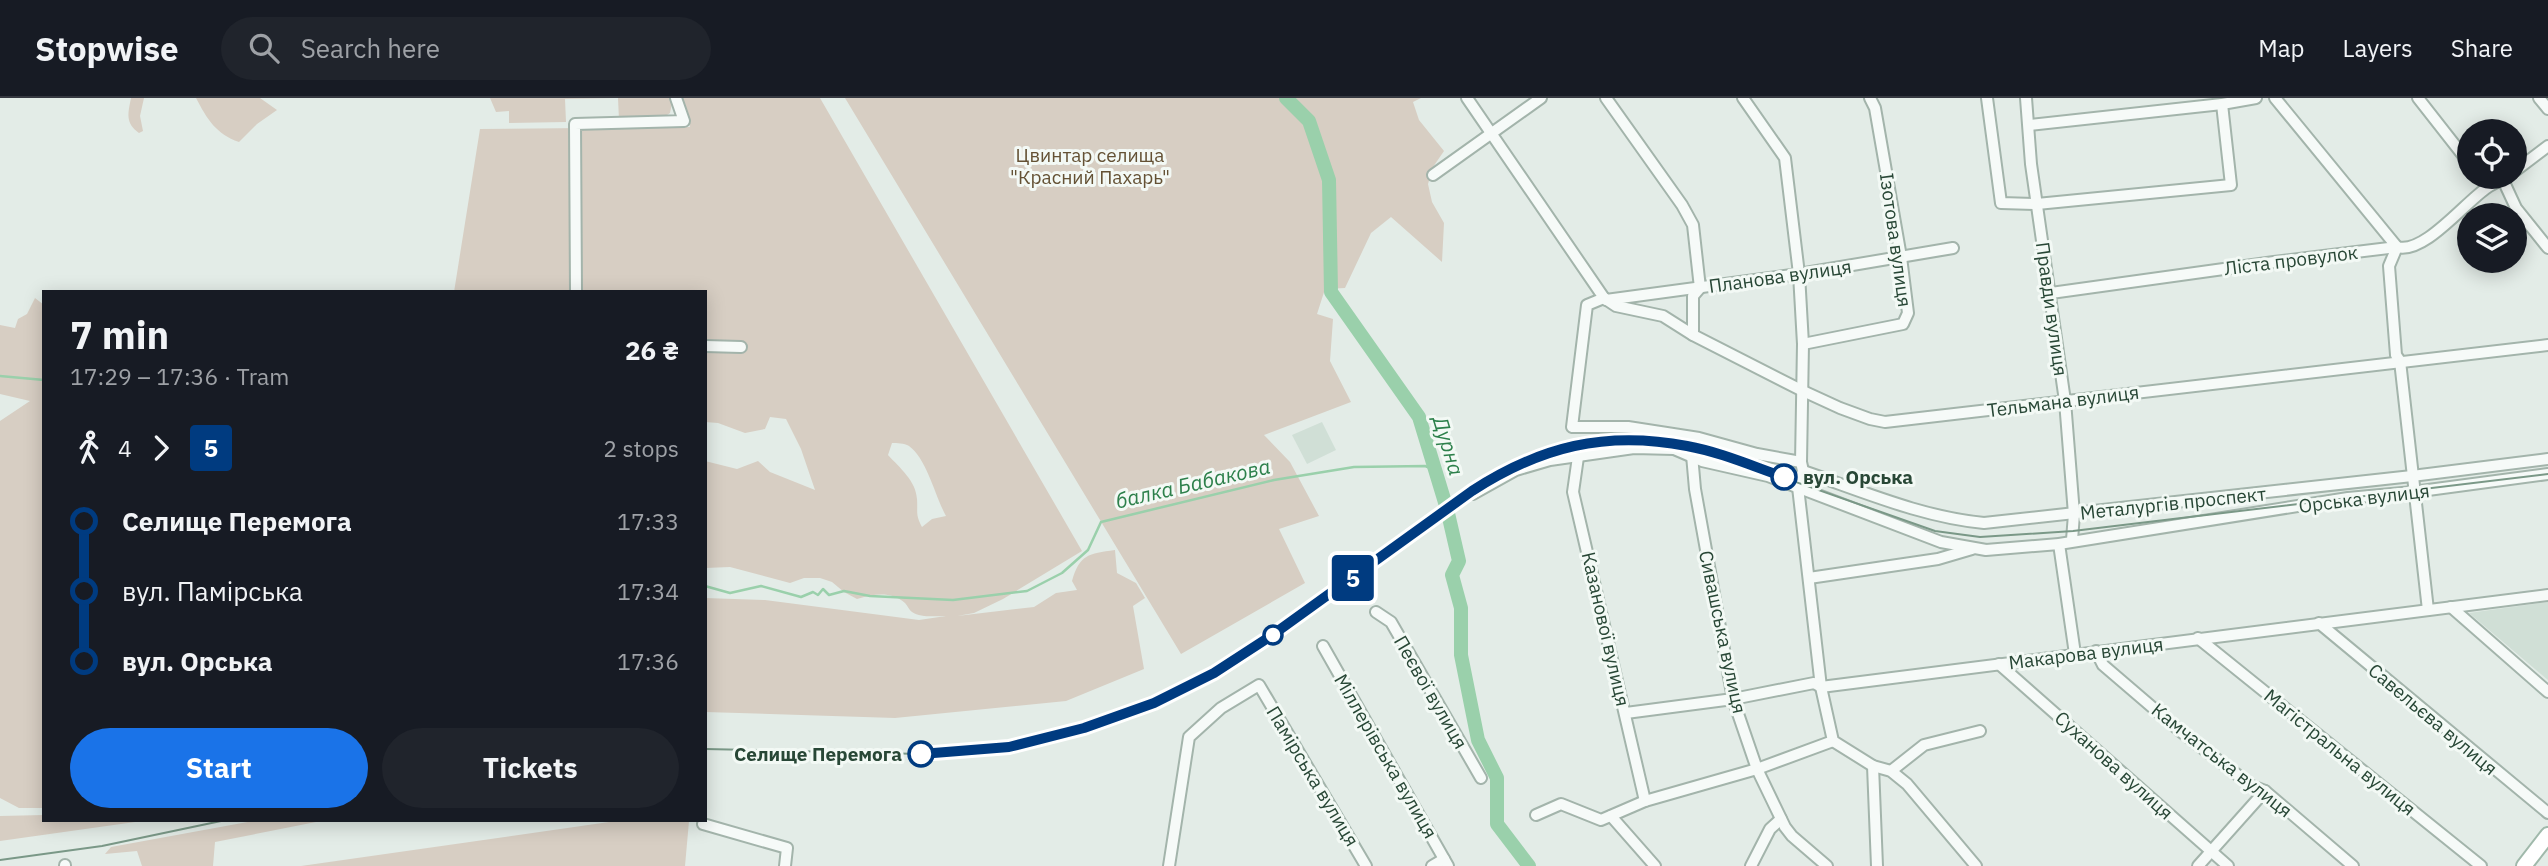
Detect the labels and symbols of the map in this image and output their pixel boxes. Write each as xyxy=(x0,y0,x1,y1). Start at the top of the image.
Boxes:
park label: Цвинтар селища "Красний Пахарь" xyxy=(1010,143,1170,189)
street label: Ізотова вулиця xyxy=(1875,171,1917,309)
street label: Правди вулиця xyxy=(2031,240,2073,378)
street label: Ліста провулок xyxy=(2223,240,2359,280)
street label: Планова вулиця xyxy=(1707,254,1853,298)
street label: Тельмана вулиця xyxy=(1986,380,2140,422)
water label: Дурна xyxy=(1426,411,1471,479)
water label: балка Бабакова xyxy=(1112,452,1273,514)
marker: вул. Орська xyxy=(1771,464,1797,490)
place label: вул. Орська xyxy=(1803,465,1913,489)
street label: Орська вулиця xyxy=(2297,478,2431,518)
street label: Металургів проспект xyxy=(2079,481,2267,525)
street label: Сивашська вулиця xyxy=(1694,548,1752,716)
street label: Казанової вулиця xyxy=(1577,550,1635,708)
line badge: 5 xyxy=(1330,555,1376,601)
unlabelled marker xyxy=(1263,625,1283,645)
street label: Пеєвої вулиця xyxy=(1389,631,1473,753)
street label: Макарова вулиця xyxy=(2007,632,2165,674)
street label: Савельєва вулиця xyxy=(2363,658,2503,780)
street label: Міллерівська вулиця xyxy=(1329,670,1443,842)
street label: Магістральна вулиця xyxy=(2259,683,2421,821)
street label: Камчатська вулиця xyxy=(2147,698,2297,822)
street label: Памірська вулиця xyxy=(1262,701,1364,851)
street label: Суханова вулиця xyxy=(2050,706,2178,824)
marker: Селище Перемога xyxy=(908,741,934,767)
place label: Селище Перемога xyxy=(734,742,902,766)

